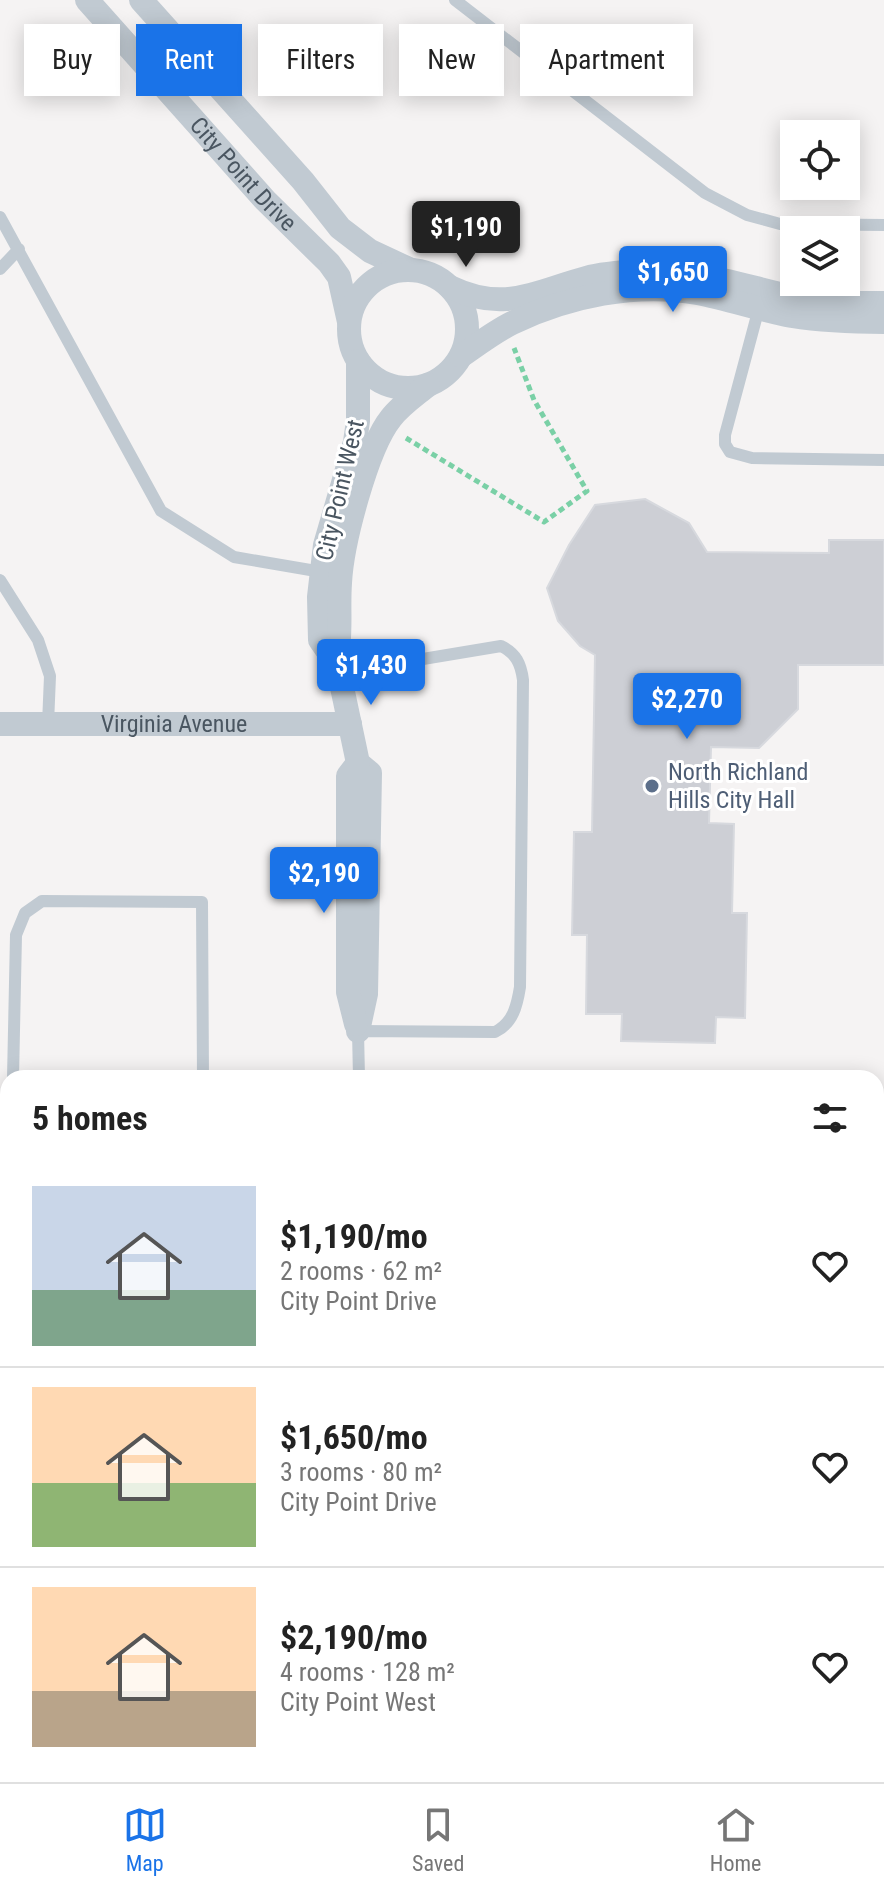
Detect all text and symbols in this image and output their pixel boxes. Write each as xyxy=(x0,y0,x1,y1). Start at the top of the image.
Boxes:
chip: Buy xyxy=(24,24,120,96)
chip: Rent xyxy=(136,24,242,96)
chip: Filters xyxy=(258,24,383,96)
chip: New xyxy=(399,24,504,96)
chip: Apartment xyxy=(520,24,693,96)
street label: City Point Drive xyxy=(184,111,302,237)
map controls xyxy=(780,120,860,296)
button: locate xyxy=(780,120,860,200)
pin: $1,190 xyxy=(401,201,531,269)
text: $1,190 xyxy=(430,212,502,242)
button: layers xyxy=(780,216,860,296)
pin: $1,650 xyxy=(608,246,738,314)
text: $1,650 xyxy=(637,257,709,287)
street label: City Point West xyxy=(310,417,370,563)
pin: $1,430 xyxy=(306,639,436,707)
text: $1,430 xyxy=(335,650,407,680)
pin: $2,270 xyxy=(622,673,752,741)
text: $2,270 xyxy=(651,684,723,714)
street label: Virginia Avenue xyxy=(101,710,247,738)
place label: North Richland Hills City Hall xyxy=(668,758,808,814)
marker: North Richland Hills City Hall xyxy=(643,777,661,795)
pin: $2,190 xyxy=(259,847,389,915)
text: $2,190 xyxy=(288,858,360,888)
icon: filters xyxy=(808,1096,852,1140)
text: 5 homes xyxy=(32,1098,148,1138)
text: $1,190/mo xyxy=(280,1216,428,1256)
icon: home xyxy=(96,1218,192,1314)
icon: heart xyxy=(808,1244,852,1288)
text: 2 rooms · 62 m² xyxy=(280,1256,442,1286)
text: City Point Drive xyxy=(280,1286,437,1316)
text: $1,650/mo xyxy=(280,1417,428,1457)
icon: home xyxy=(96,1419,192,1515)
icon: heart xyxy=(808,1445,852,1489)
text: 3 rooms · 80 m² xyxy=(280,1457,442,1487)
text: City Point Drive xyxy=(280,1487,437,1517)
text: $2,190/mo xyxy=(280,1617,428,1657)
icon: home xyxy=(96,1619,192,1715)
icon: heart xyxy=(808,1645,852,1689)
text: 4 rooms · 128 m² xyxy=(280,1657,455,1687)
text: City Point West xyxy=(280,1687,436,1717)
tab: Map xyxy=(123,1803,167,1876)
tab: Saved xyxy=(412,1803,464,1876)
tab: Home xyxy=(710,1803,761,1876)

